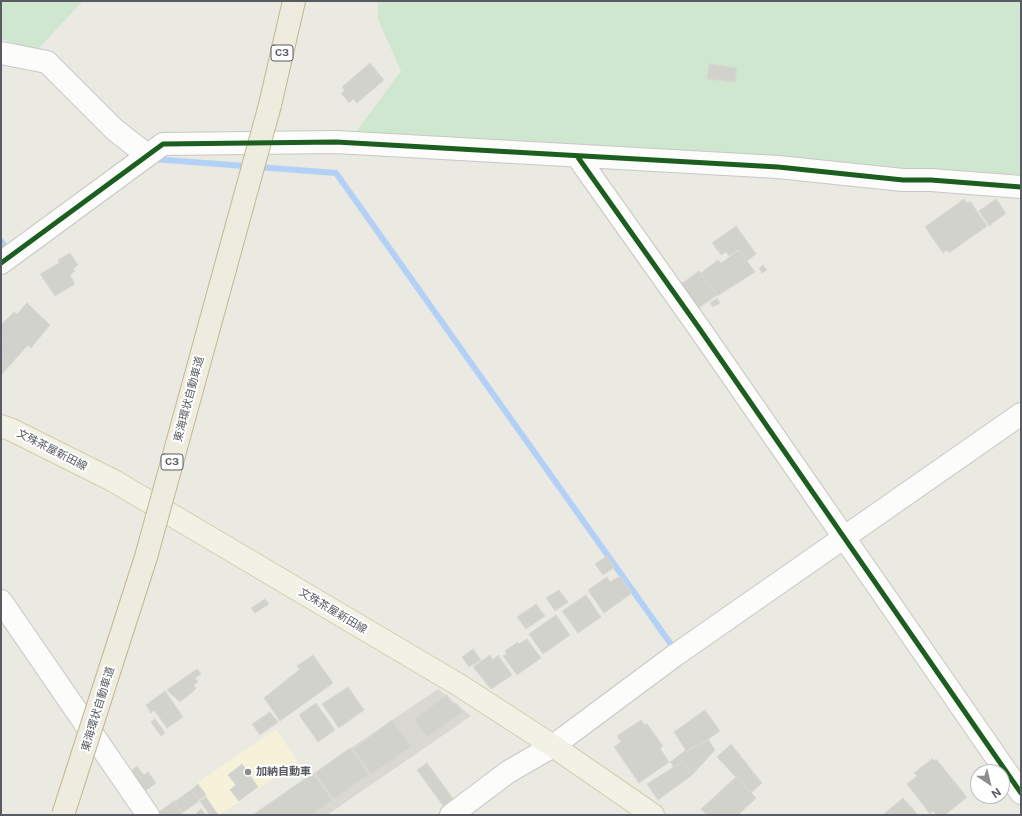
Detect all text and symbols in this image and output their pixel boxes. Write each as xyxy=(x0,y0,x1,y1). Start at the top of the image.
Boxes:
road number: C3 xyxy=(271,45,293,61)
street label: 東海環状自動車道 xyxy=(171,355,207,443)
street label: 文殊茶屋新田線 xyxy=(15,427,89,473)
road number: C3 xyxy=(161,454,183,470)
street label: 文殊茶屋新田線 xyxy=(297,586,369,636)
street label: 東海環状自動車道 xyxy=(79,665,117,753)
north arrow xyxy=(970,764,1010,804)
place label: 加納自動車 xyxy=(256,765,311,779)
marker: 加納自動車 xyxy=(243,767,253,777)
text: N xyxy=(989,786,1003,800)

